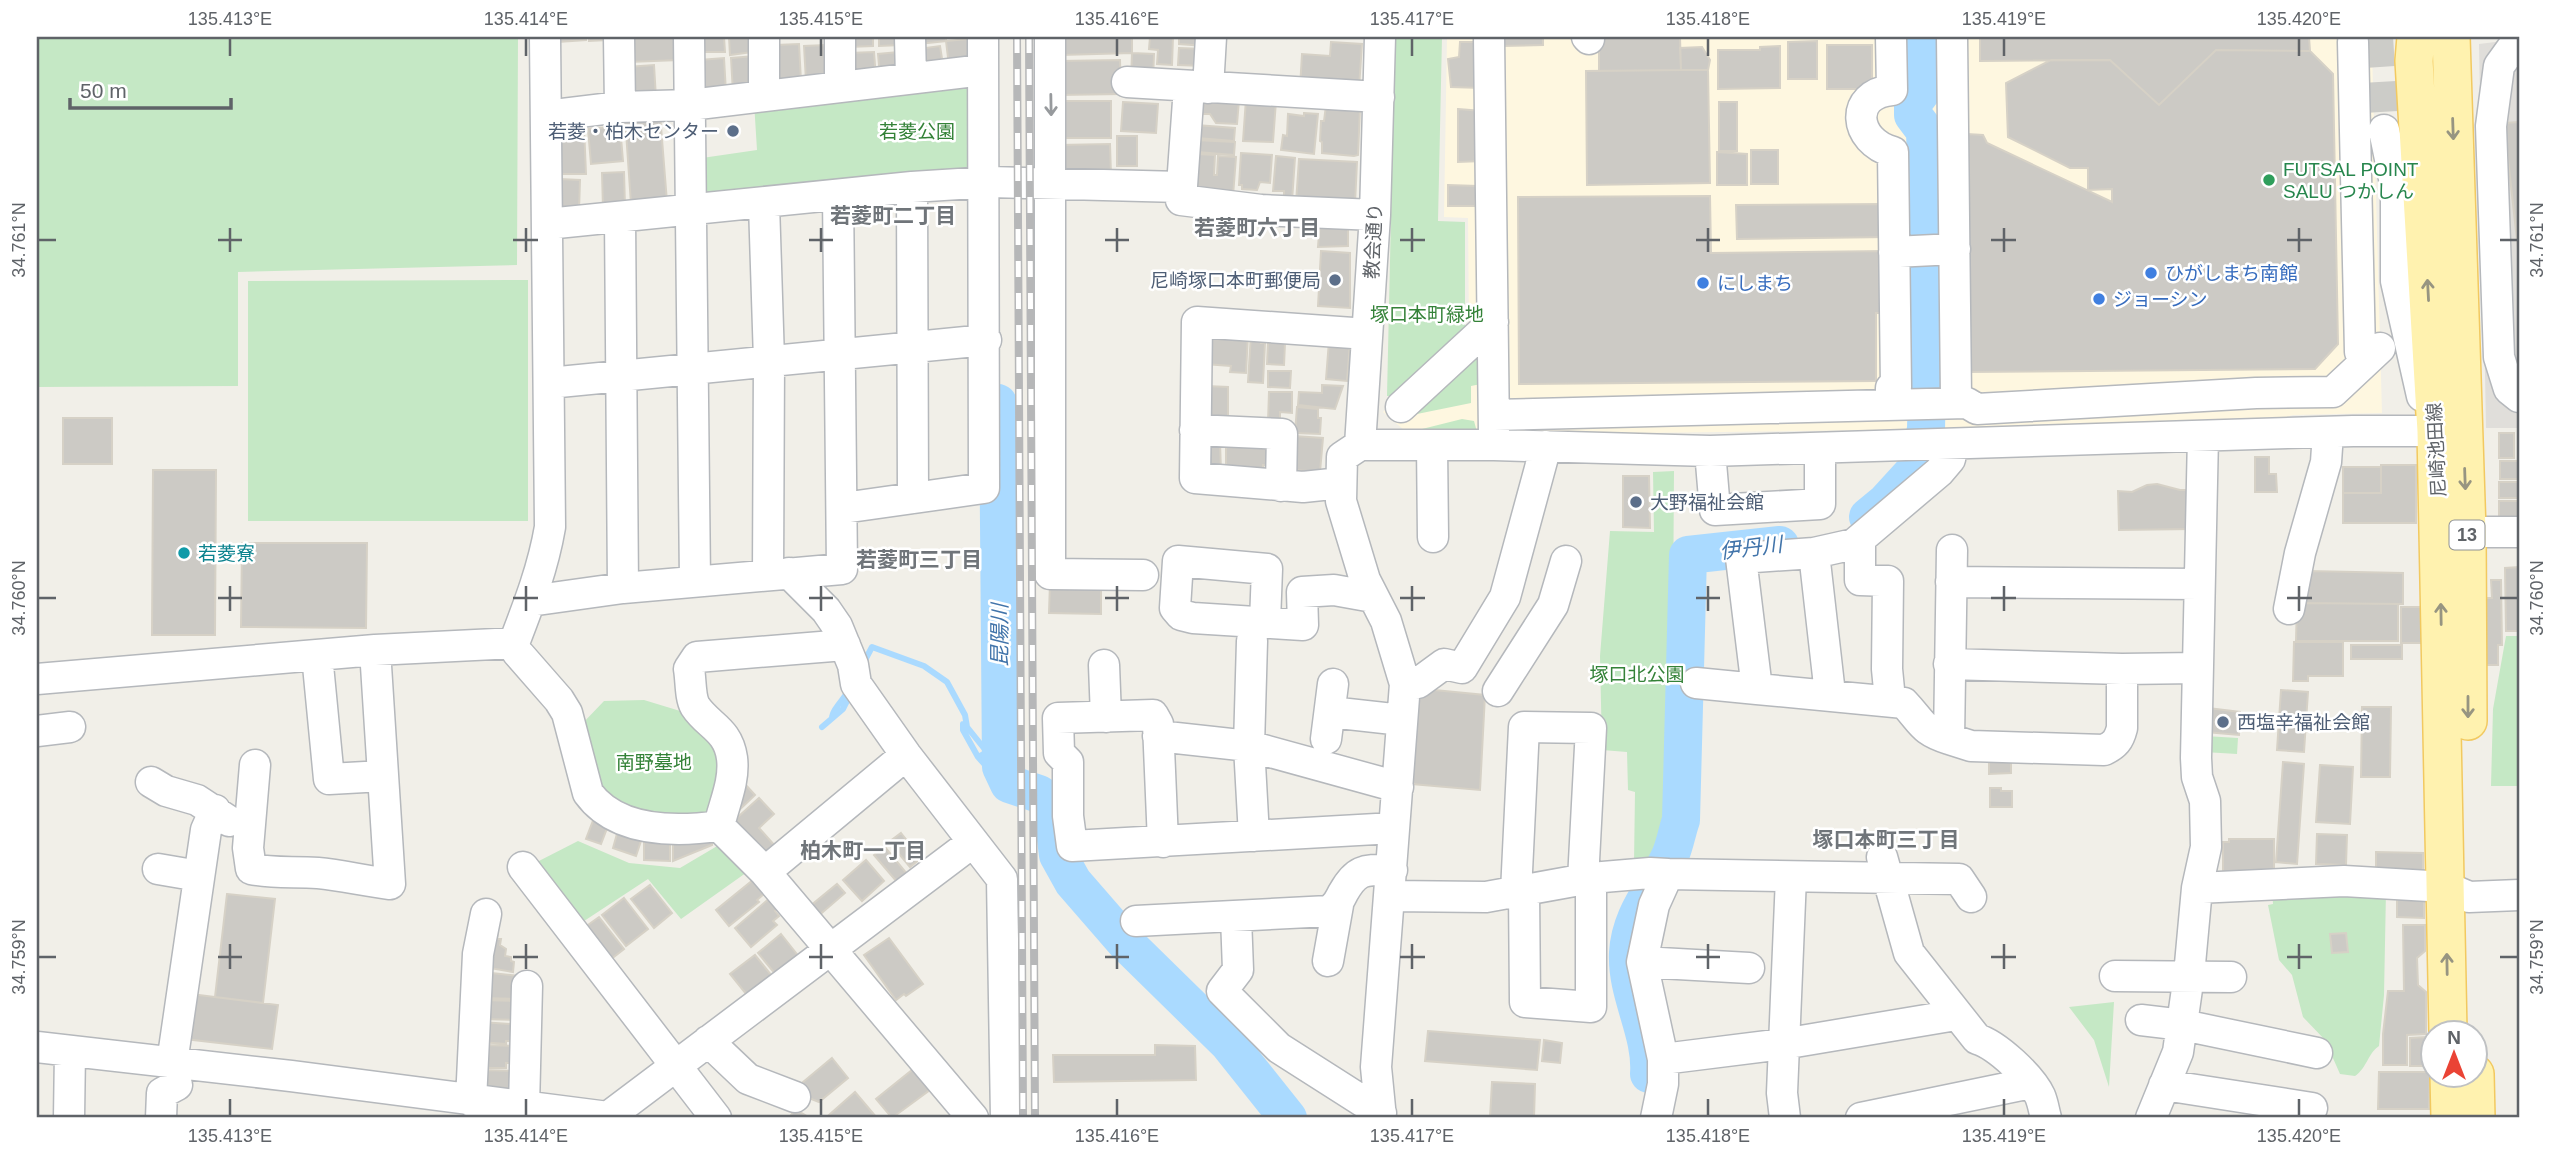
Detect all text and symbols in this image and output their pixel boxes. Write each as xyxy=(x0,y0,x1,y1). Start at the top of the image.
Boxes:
text: 135.413°E xyxy=(188,9,272,29)
text: 135.414°E xyxy=(484,9,568,29)
text: 135.415°E xyxy=(779,9,863,29)
text: 135.416°E xyxy=(1075,9,1159,29)
text: 135.417°E xyxy=(1370,9,1454,29)
text: 135.418°E xyxy=(1666,9,1750,29)
text: 135.419°E xyxy=(1962,9,2046,29)
text: 135.420°E xyxy=(2257,9,2341,29)
scale bar xyxy=(70,66,231,110)
text: 50 m xyxy=(80,79,127,102)
one-way arrow xyxy=(1044,93,1058,116)
one-way arrow xyxy=(2447,118,2460,141)
place label: 若菱・柏木センター xyxy=(548,121,719,142)
park label: 若菱公園 xyxy=(879,121,955,142)
marker: 若菱・柏木センター xyxy=(725,123,741,139)
place label: FUTSAL POINT SALU つかしん xyxy=(2283,159,2419,202)
marker: FUTSAL POINT SALU つかしん xyxy=(2261,172,2277,188)
text: 34.761°N xyxy=(9,202,29,278)
text: 34.761°N xyxy=(2527,202,2547,278)
street label: 教会通り xyxy=(1361,203,1386,280)
district label: 若菱町二丁目 xyxy=(830,204,956,227)
district label: 若菱町六丁目 xyxy=(1194,216,1320,239)
place label: ひがしまち南館 xyxy=(2165,263,2298,284)
marker: ひがしまち南館 xyxy=(2143,265,2159,281)
place label: 尼崎塚口本町郵便局 xyxy=(1150,270,1321,291)
marker: 尼崎塚口本町郵便局 xyxy=(1327,272,1343,288)
place label: にしまち xyxy=(1717,273,1793,294)
marker: にしまち xyxy=(1695,275,1711,291)
one-way arrow xyxy=(2421,279,2434,302)
place label: ジョーシン xyxy=(2113,289,2208,310)
marker: ジョーシン xyxy=(2091,291,2107,307)
park label: 塚口本町緑地 xyxy=(1370,304,1484,325)
street label: 尼崎池田線 xyxy=(2424,402,2449,498)
one-way arrow xyxy=(2459,467,2472,490)
place label: 大野福祉会館 xyxy=(1650,492,1764,513)
marker: 大野福祉会館 xyxy=(1628,494,1644,510)
road number: 13 xyxy=(2450,520,2484,550)
water label: 伊丹川 xyxy=(1718,532,1786,563)
place label: 若菱寮 xyxy=(198,543,255,564)
marker: 若菱寮 xyxy=(176,545,192,561)
district label: 若菱町三丁目 xyxy=(856,548,982,571)
text: 34.760°N xyxy=(9,560,29,636)
text: 34.760°N xyxy=(2527,560,2547,636)
water label: 昆陽川 xyxy=(988,602,1011,667)
one-way arrow xyxy=(2434,603,2448,626)
park label: 塚口北公園 xyxy=(1589,664,1685,685)
one-way arrow xyxy=(2461,695,2475,718)
place label: 西塩辛福祉会館 xyxy=(2237,712,2370,733)
marker: 西塩辛福祉会館 xyxy=(2215,714,2231,730)
park label: 南野墓地 xyxy=(616,752,692,773)
district label: 塚口本町三丁目 xyxy=(1813,828,1960,851)
district label: 柏木町一丁目 xyxy=(800,839,926,862)
text: 34.759°N xyxy=(9,919,29,995)
text: 34.759°N xyxy=(2527,919,2547,995)
one-way arrow xyxy=(2441,953,2454,976)
north arrow xyxy=(2420,1018,2490,1088)
text: N xyxy=(2447,1027,2461,1048)
text: 135.413°E xyxy=(188,1126,272,1146)
text: 135.414°E xyxy=(484,1126,568,1146)
text: 135.415°E xyxy=(779,1126,863,1146)
text: 135.416°E xyxy=(1075,1126,1159,1146)
text: 135.417°E xyxy=(1370,1126,1454,1146)
text: 135.418°E xyxy=(1666,1126,1750,1146)
text: 135.419°E xyxy=(1962,1126,2046,1146)
text: 135.420°E xyxy=(2257,1126,2341,1146)

